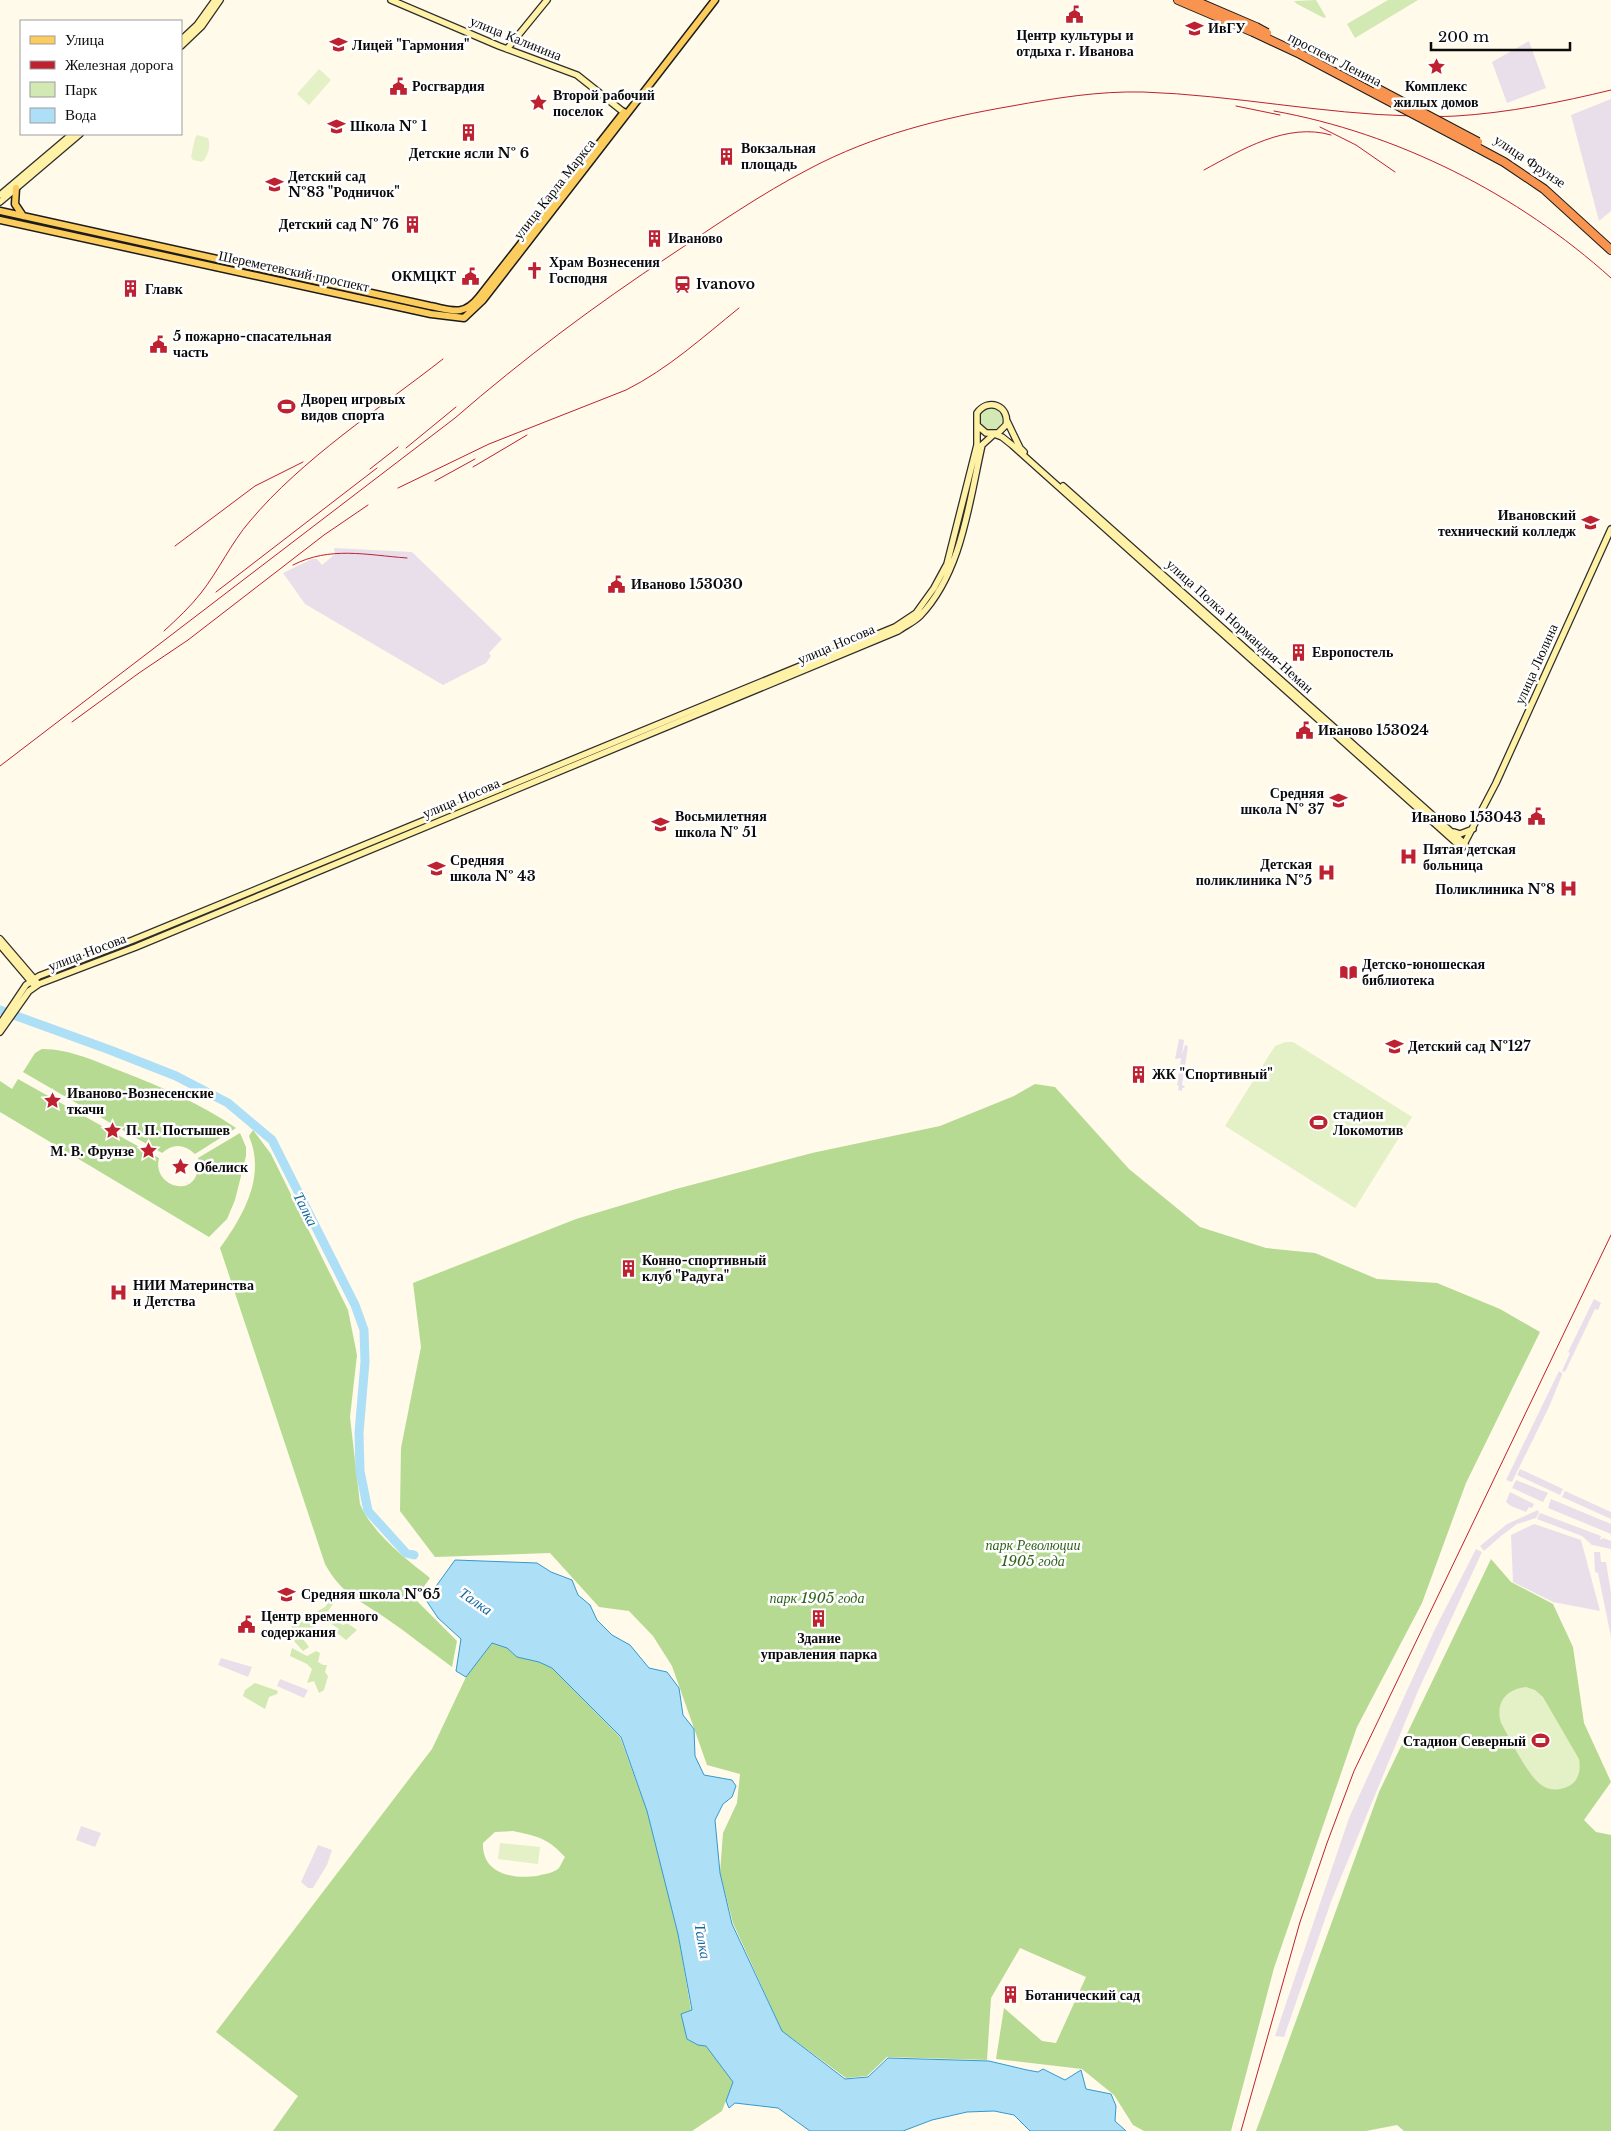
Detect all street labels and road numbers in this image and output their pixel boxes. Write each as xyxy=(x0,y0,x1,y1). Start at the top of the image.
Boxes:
street label: улица Калинина xyxy=(468,11,565,65)
street label: проспект Ленина xyxy=(1285,28,1386,91)
street label: улица Фрунзе xyxy=(1491,130,1569,192)
street label: улица Карла Маркса xyxy=(509,134,599,243)
street label: Шереметевский проспект xyxy=(217,246,371,296)
street label: улица Полка Нормандия-Неман xyxy=(1163,555,1318,697)
street label: улица Носова xyxy=(795,619,878,668)
street label: улица Люлина xyxy=(1510,620,1562,707)
street label: улица Носова xyxy=(420,773,503,822)
street label: улица Носова xyxy=(46,929,129,975)

